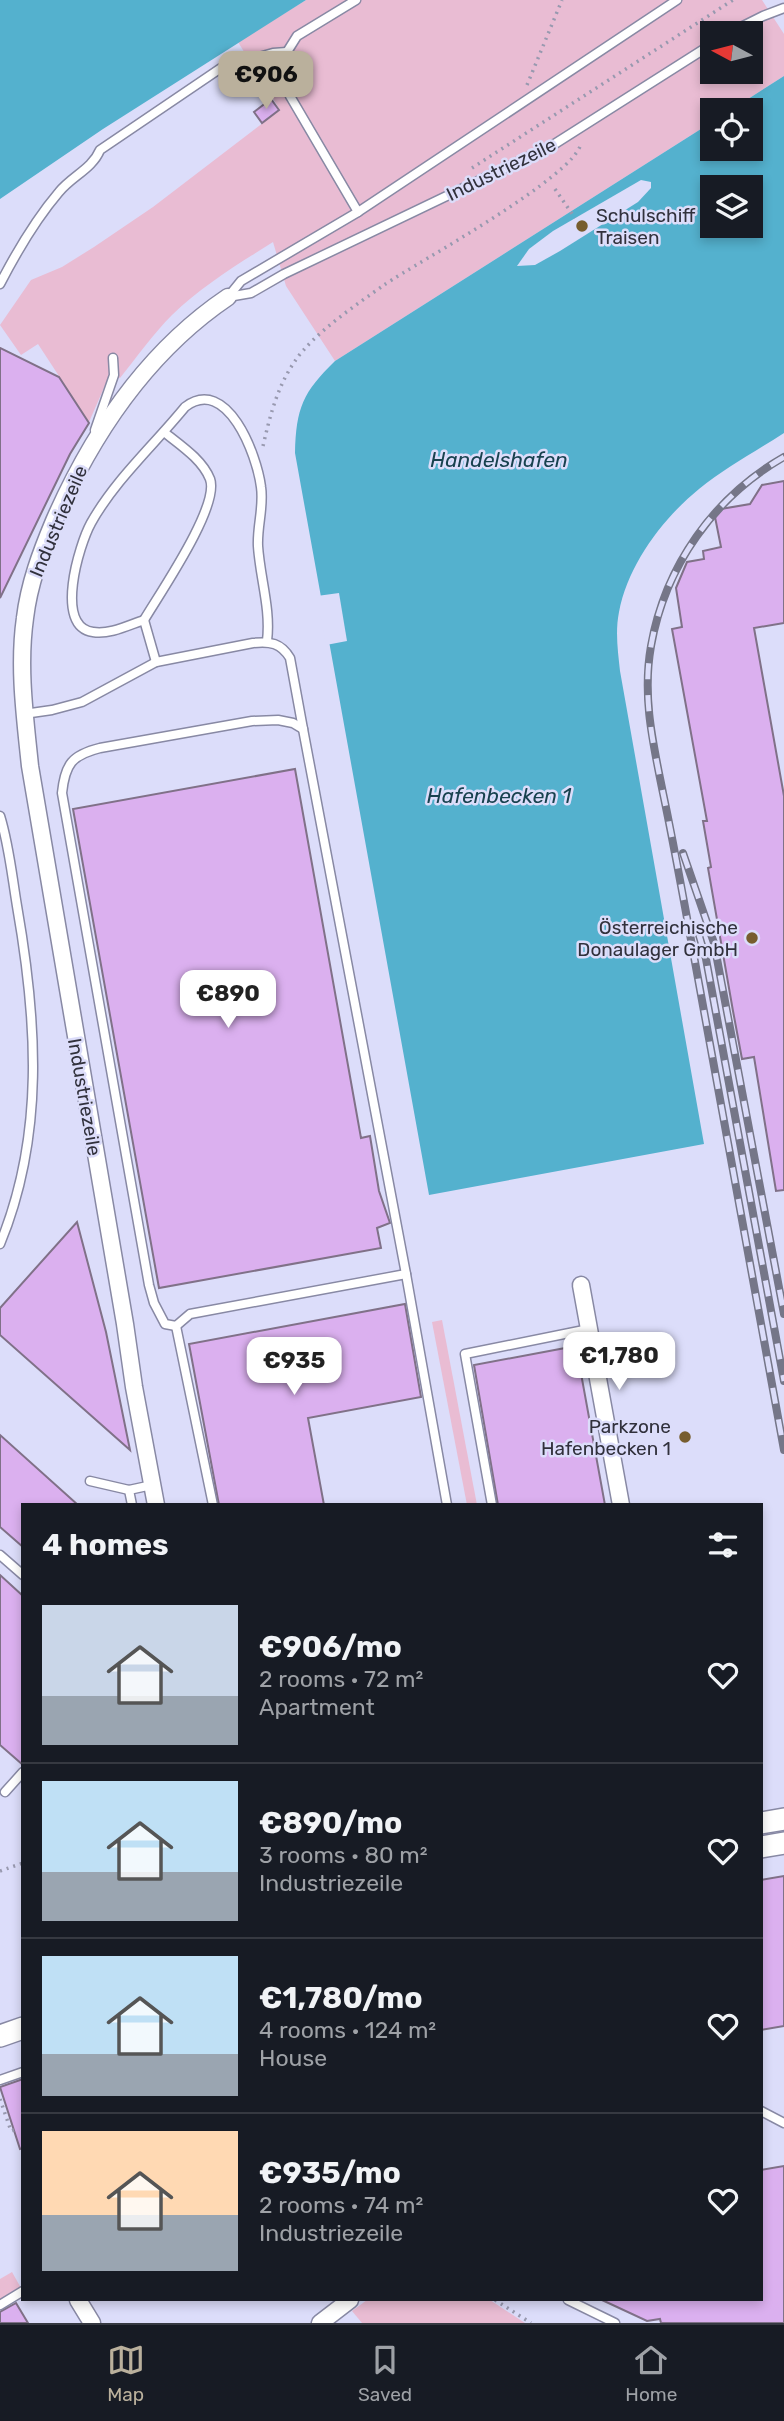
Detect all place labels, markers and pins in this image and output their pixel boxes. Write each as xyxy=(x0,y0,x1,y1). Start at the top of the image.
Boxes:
pin: €906 xyxy=(225,52,307,111)
place label: Schulschiff Traisen xyxy=(596,204,696,249)
marker: Schulschiff Traisen xyxy=(574,218,590,234)
place label: Österreichische Donaulager GmbH xyxy=(577,916,738,961)
marker: Österreichische Donaulager GmbH xyxy=(744,930,760,946)
pin: €890 xyxy=(187,970,269,1030)
pin: €1,780 xyxy=(562,1332,676,1392)
pin: €935 xyxy=(253,1338,335,1397)
place label: Parkzone Hafenbecken 1 xyxy=(541,1415,671,1460)
marker: Parkzone Hafenbecken 1 xyxy=(677,1429,693,1445)

